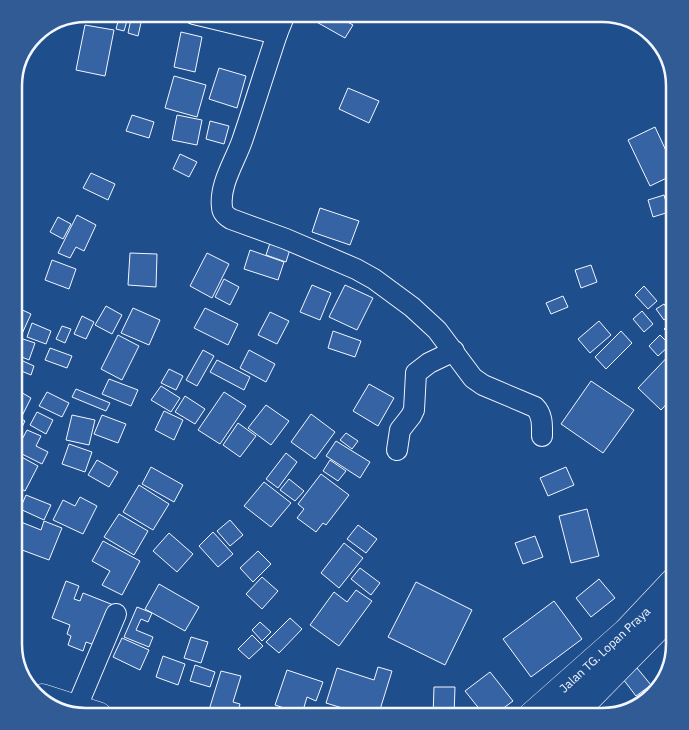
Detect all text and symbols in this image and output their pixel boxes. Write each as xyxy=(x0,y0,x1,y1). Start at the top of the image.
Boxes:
street label: Jalan TG. Lopan Praya xyxy=(556,603,654,696)

